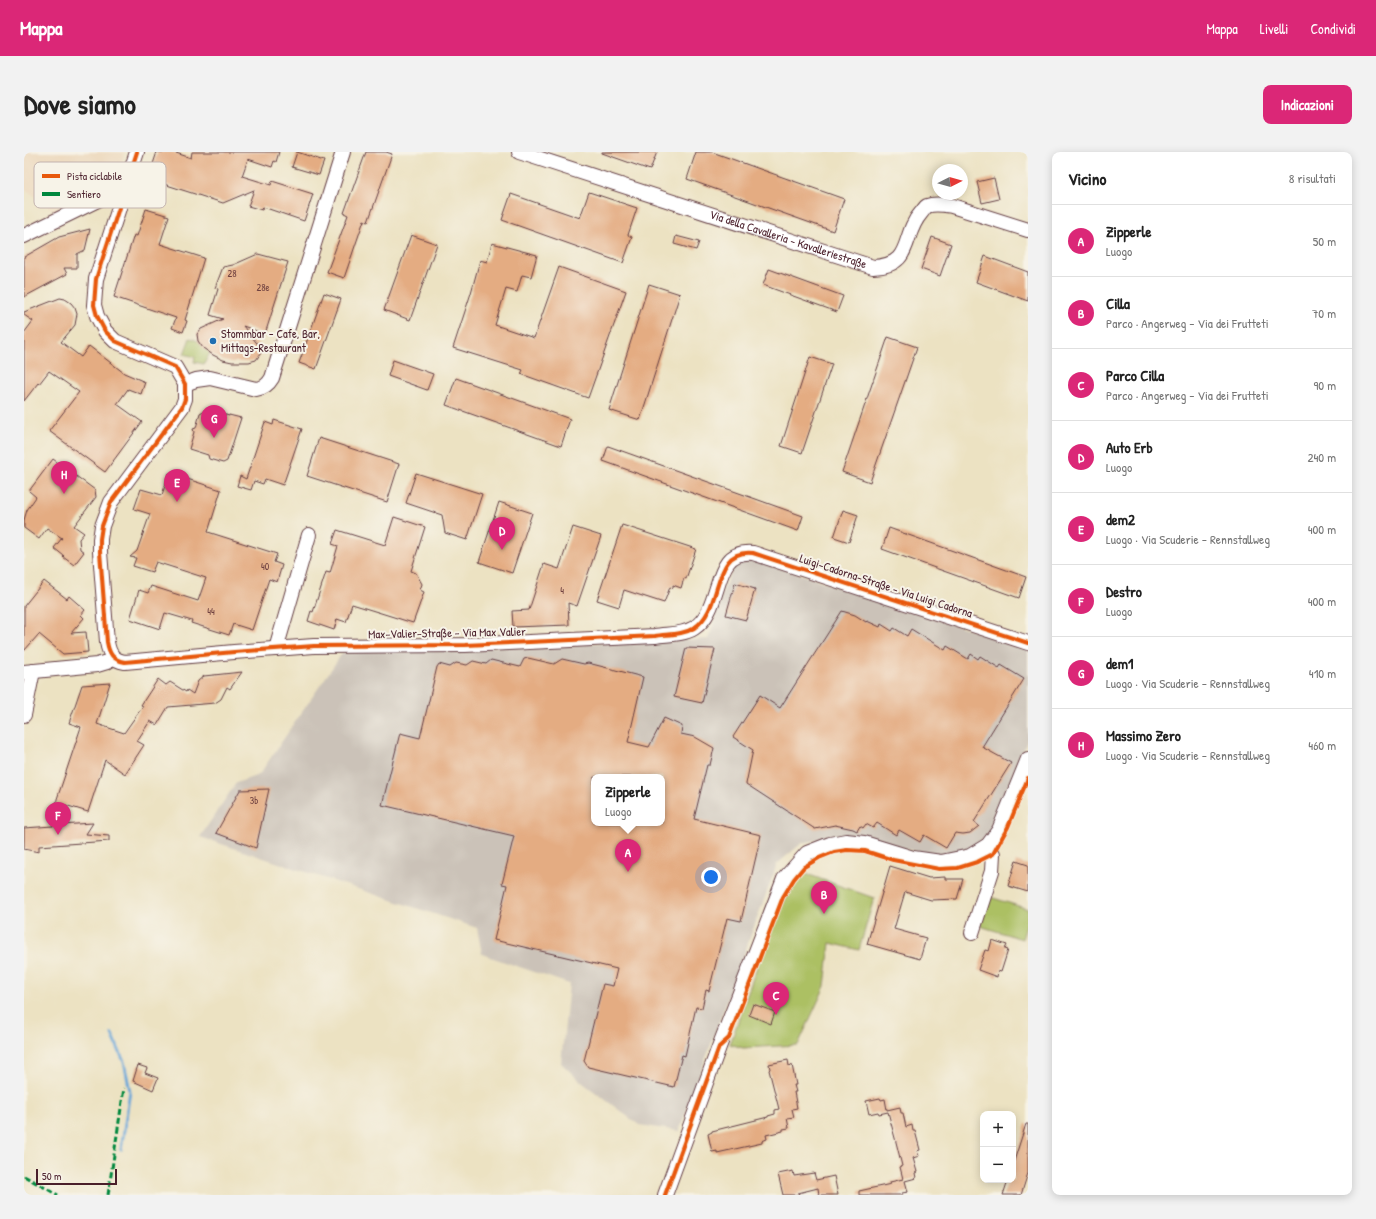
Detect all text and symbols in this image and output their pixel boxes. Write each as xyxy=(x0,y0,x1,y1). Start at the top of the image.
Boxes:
text: Mappa xyxy=(20,15,62,41)
text: Mappa xyxy=(1206,19,1238,38)
text: Livelli xyxy=(1260,19,1288,38)
text: Condividi xyxy=(1310,19,1356,38)
text: Dove siamo xyxy=(24,85,136,123)
button: Indicazioni xyxy=(1263,85,1352,124)
legend xyxy=(34,162,166,208)
north arrow xyxy=(932,164,968,200)
text: Vicino xyxy=(1068,167,1106,190)
text: Pista ciclabile xyxy=(67,169,123,183)
text: 8 risultati xyxy=(1289,169,1336,187)
text: Sentiero xyxy=(67,187,101,201)
street label: Via della Cavalleria - Kavalleriestraße xyxy=(708,206,869,272)
text: Zipperle xyxy=(1106,221,1152,242)
text: A xyxy=(1078,232,1084,250)
text: 50 m xyxy=(1313,232,1336,250)
text: Luogo xyxy=(1106,242,1132,260)
house number: 28 xyxy=(227,267,237,280)
house number: 28e xyxy=(257,281,270,294)
text: Cilla xyxy=(1106,293,1130,314)
text: B xyxy=(1078,304,1084,322)
text: 70 m xyxy=(1312,304,1336,322)
text: Parco · Angerweg - Via dei Frutteti xyxy=(1106,314,1269,332)
place label: Stommbar - Cafe, Bar, Mittags-Restaurant xyxy=(221,325,320,356)
marker: Stommbar - Cafe, Bar, Mittags-Restaurant xyxy=(208,336,218,346)
text: Parco Cilla xyxy=(1106,365,1164,386)
text: C xyxy=(1077,376,1085,394)
text: 90 m xyxy=(1314,376,1336,394)
text: Parco · Angerweg - Via dei Frutteti xyxy=(1106,386,1269,404)
pin: G xyxy=(201,405,227,438)
text: Auto Erb xyxy=(1106,437,1153,458)
text: D xyxy=(1078,448,1084,466)
text: 240 m xyxy=(1307,448,1336,466)
text: Luogo xyxy=(1106,458,1132,476)
pin: H xyxy=(51,461,77,494)
pin: E xyxy=(164,469,190,502)
text: dem2 xyxy=(1106,509,1135,530)
pin: D xyxy=(489,517,515,550)
text: E xyxy=(1078,520,1084,538)
text: 400 m xyxy=(1308,520,1336,538)
text: Luogo · Via Scuderie - Rennstallweg xyxy=(1106,530,1270,548)
street label: Luigi-Cadorna-Straße - Via Luigi Cadorna xyxy=(798,549,975,622)
house number: 40 xyxy=(261,560,270,573)
text: Destro xyxy=(1106,581,1142,602)
house number: 4 xyxy=(560,584,564,597)
text: F xyxy=(1079,592,1083,610)
text: 400 m xyxy=(1308,592,1336,610)
text: Luogo xyxy=(1106,602,1132,620)
house number: 44 xyxy=(207,605,215,618)
street label: Max-Valier-Straße - Via Max Valier xyxy=(368,623,526,642)
text: dem1 xyxy=(1106,653,1133,674)
text: G xyxy=(1078,664,1084,682)
text: 410 m xyxy=(1309,664,1336,682)
text: Luogo · Via Scuderie - Rennstallweg xyxy=(1106,674,1270,692)
text: Massimo Zero xyxy=(1106,725,1181,746)
text: H xyxy=(1078,736,1084,754)
text: 460 m xyxy=(1308,736,1336,754)
text: Luogo · Via Scuderie - Rennstallweg xyxy=(1106,746,1270,764)
popup xyxy=(591,774,665,826)
text: Zipperle xyxy=(605,781,651,802)
house number: 3b xyxy=(250,794,258,807)
pin: F xyxy=(45,802,71,835)
text: Luogo xyxy=(605,802,632,820)
pin: A xyxy=(615,839,641,872)
your location xyxy=(701,867,721,887)
pin: B xyxy=(811,881,837,914)
pin: C xyxy=(763,982,789,1015)
map controls xyxy=(980,1111,1016,1183)
button: + xyxy=(980,1111,1016,1147)
button: − xyxy=(980,1147,1016,1183)
scale bar xyxy=(36,1167,117,1186)
text: 50 m xyxy=(42,1169,62,1183)

